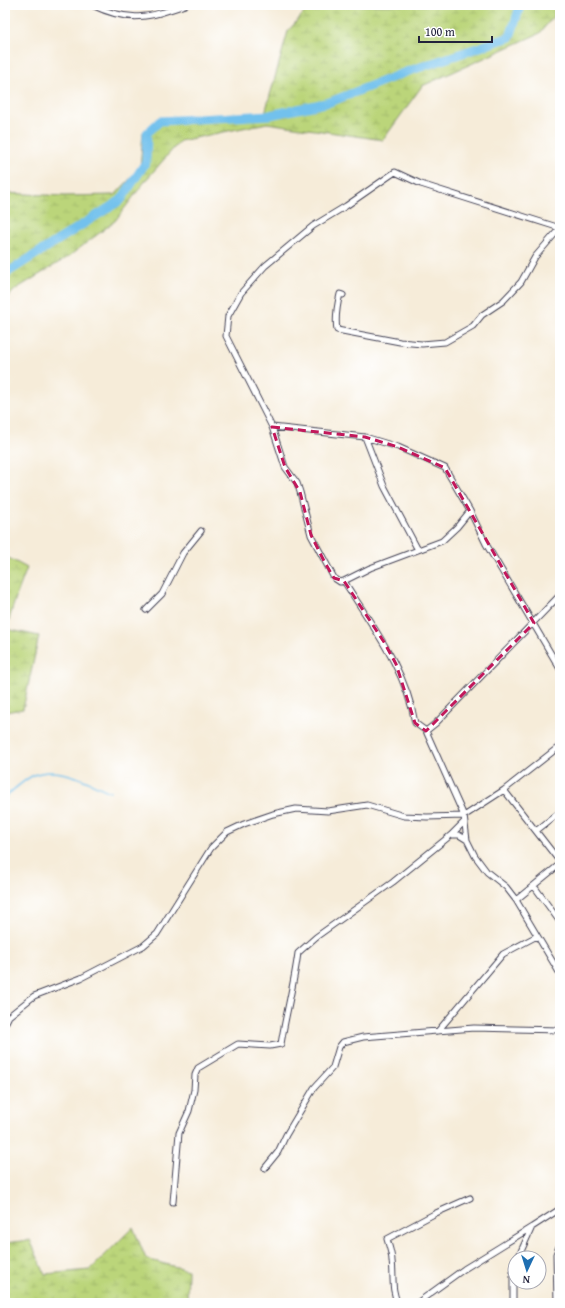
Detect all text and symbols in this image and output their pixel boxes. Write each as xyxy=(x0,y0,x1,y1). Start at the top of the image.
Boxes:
scale bar xyxy=(419,18,492,44)
text: 100 m xyxy=(425,23,455,40)
north arrow xyxy=(507,1250,547,1290)
text: N xyxy=(521,1272,531,1288)

